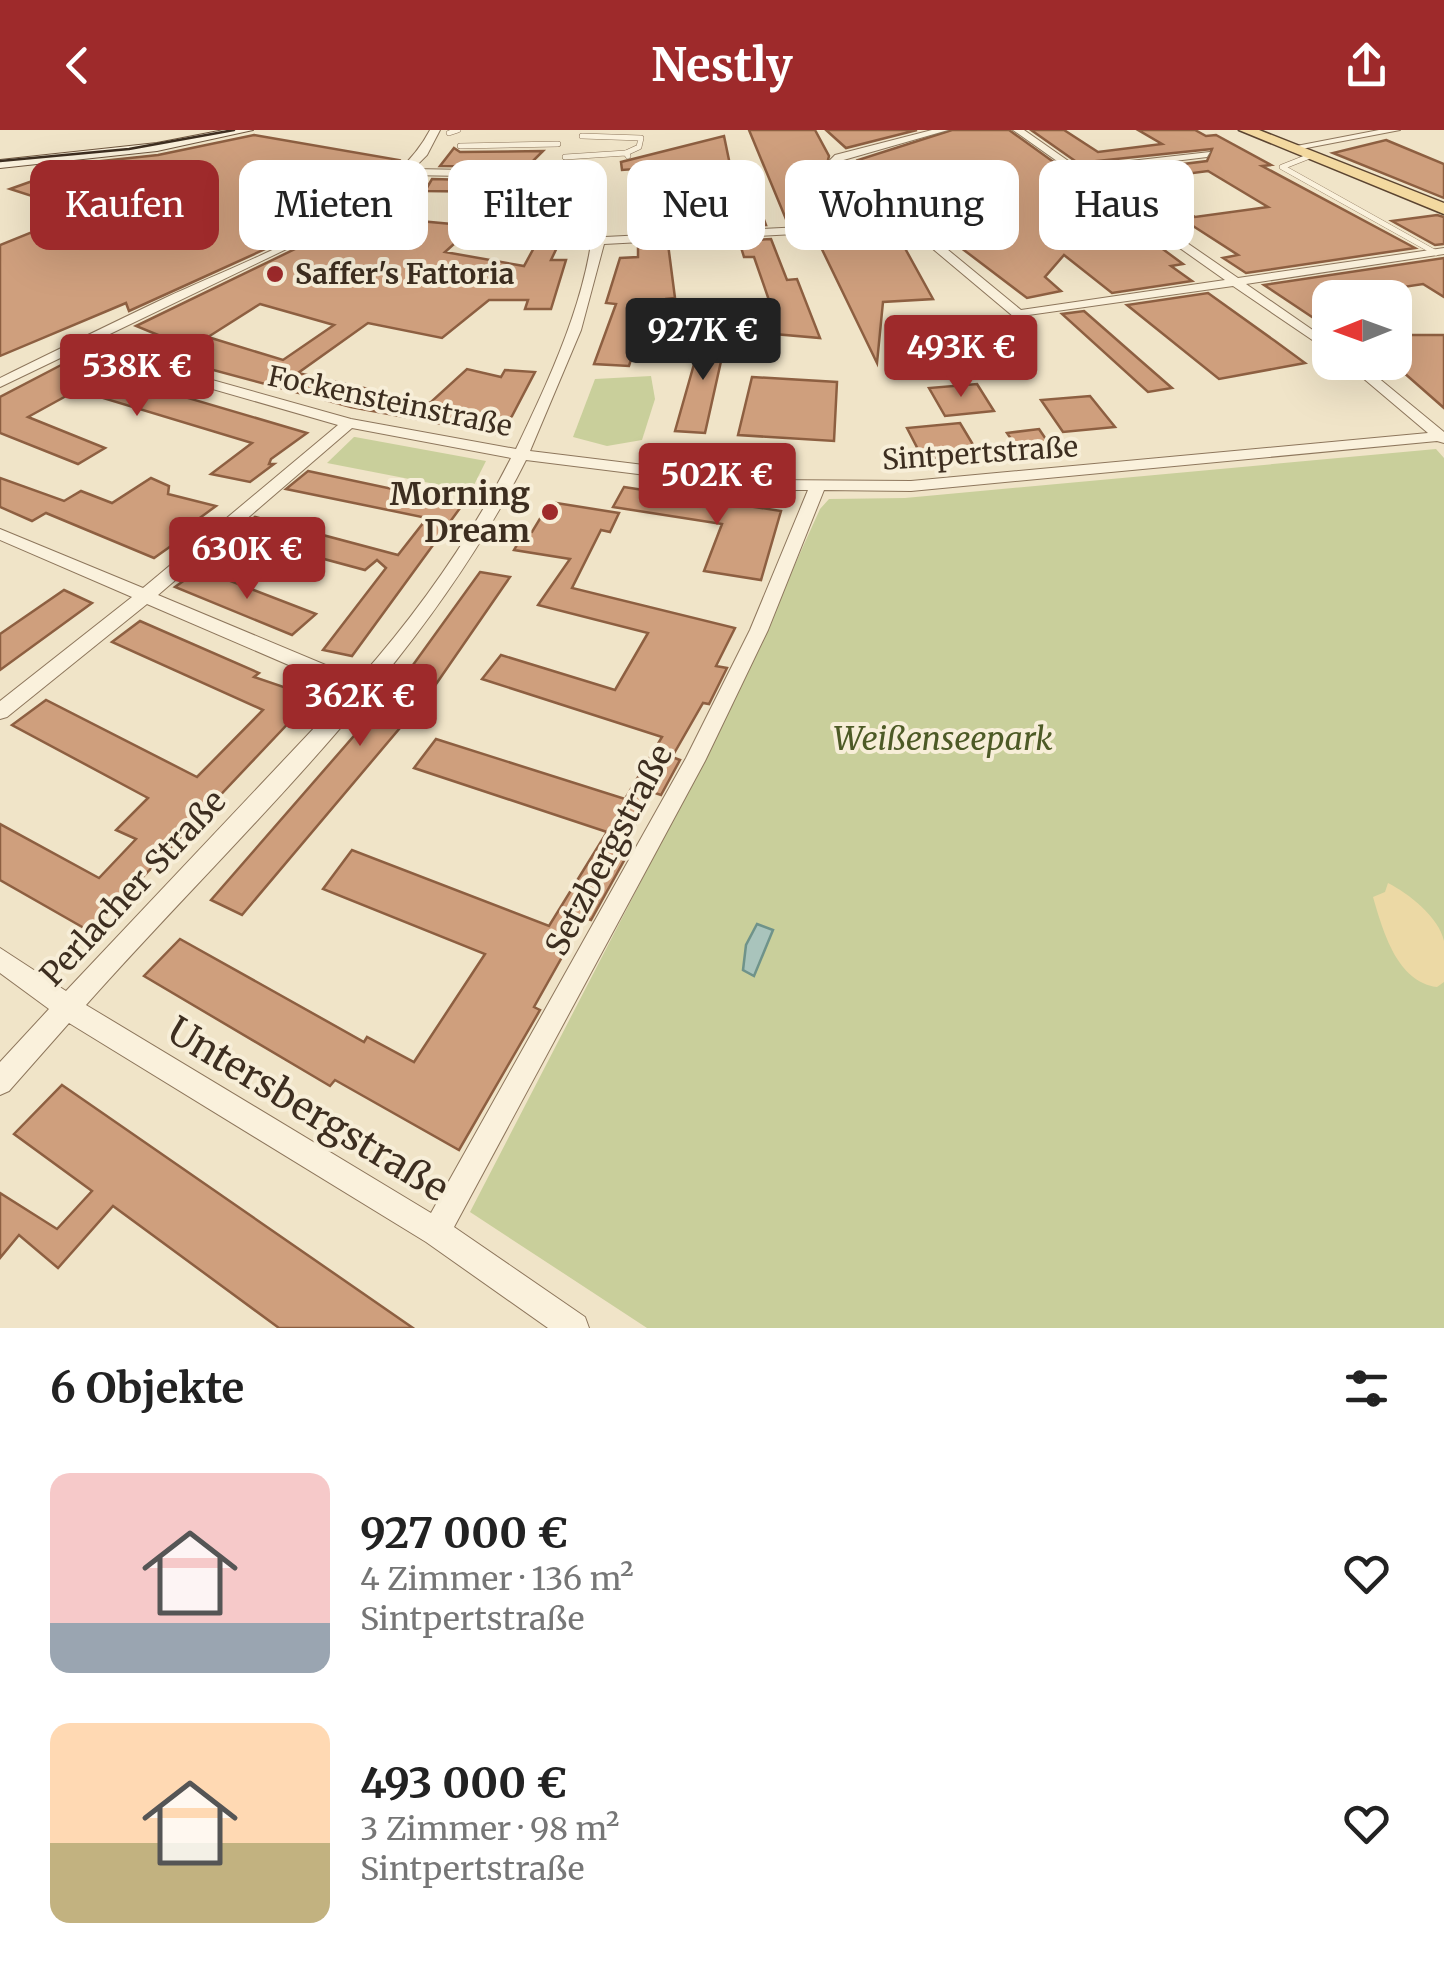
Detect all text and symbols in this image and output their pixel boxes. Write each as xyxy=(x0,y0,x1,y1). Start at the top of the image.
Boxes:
text: Nestly xyxy=(651,37,793,93)
icon: back xyxy=(50,38,105,93)
icon: share xyxy=(1339,38,1394,93)
chip: Kaufen xyxy=(30,160,219,250)
chip: Mieten xyxy=(239,160,428,250)
chip: Filter xyxy=(448,160,607,250)
chip: Neu xyxy=(627,160,765,250)
chip: Wohnung xyxy=(785,160,1019,250)
chip: Haus xyxy=(1039,160,1194,250)
place label: Saffer's Fattoria xyxy=(295,256,515,292)
marker: Saffer's Fattoria xyxy=(264,263,286,285)
north arrow xyxy=(1312,280,1412,380)
map controls xyxy=(1312,280,1412,380)
pin: 927K € xyxy=(622,298,784,383)
text: 927K € xyxy=(648,310,758,350)
pin: 493K € xyxy=(880,315,1042,400)
text: 493K € xyxy=(906,327,1016,367)
pin: 538K € xyxy=(56,334,218,419)
text: 538K € xyxy=(82,346,192,386)
street label: Fockensteinstraße xyxy=(265,358,515,444)
street label: Sintpertstraße xyxy=(881,428,1079,478)
pin: 502K € xyxy=(636,443,798,528)
text: 502K € xyxy=(661,455,773,495)
place label: Morning Dream xyxy=(390,474,530,551)
marker: Morning Dream xyxy=(539,501,561,523)
pin: 630K € xyxy=(166,517,328,602)
text: 630K € xyxy=(191,529,303,569)
pin: 362K € xyxy=(279,664,441,749)
text: 362K € xyxy=(305,676,415,716)
park label: Weißenseepark xyxy=(833,719,1053,759)
street label: Setzbergstraße xyxy=(537,738,681,962)
street label: Perlacher Straße xyxy=(32,782,234,994)
street label: Untersbergstraße xyxy=(158,1007,457,1212)
icon: filters xyxy=(1339,1361,1394,1416)
text: 6 Objekte xyxy=(50,1362,244,1414)
text: 927 000 € xyxy=(360,1507,568,1559)
icon: home xyxy=(130,1513,250,1633)
icon: heart xyxy=(1339,1546,1394,1601)
text: 4 Zimmer · 136 m² xyxy=(360,1559,634,1599)
text: Sintpertstraße xyxy=(360,1599,584,1639)
text: 493 000 € xyxy=(360,1757,567,1809)
icon: home xyxy=(130,1763,250,1883)
icon: heart xyxy=(1339,1796,1394,1851)
text: 3 Zimmer · 98 m² xyxy=(360,1809,619,1849)
text: Sintpertstraße xyxy=(360,1849,584,1889)

